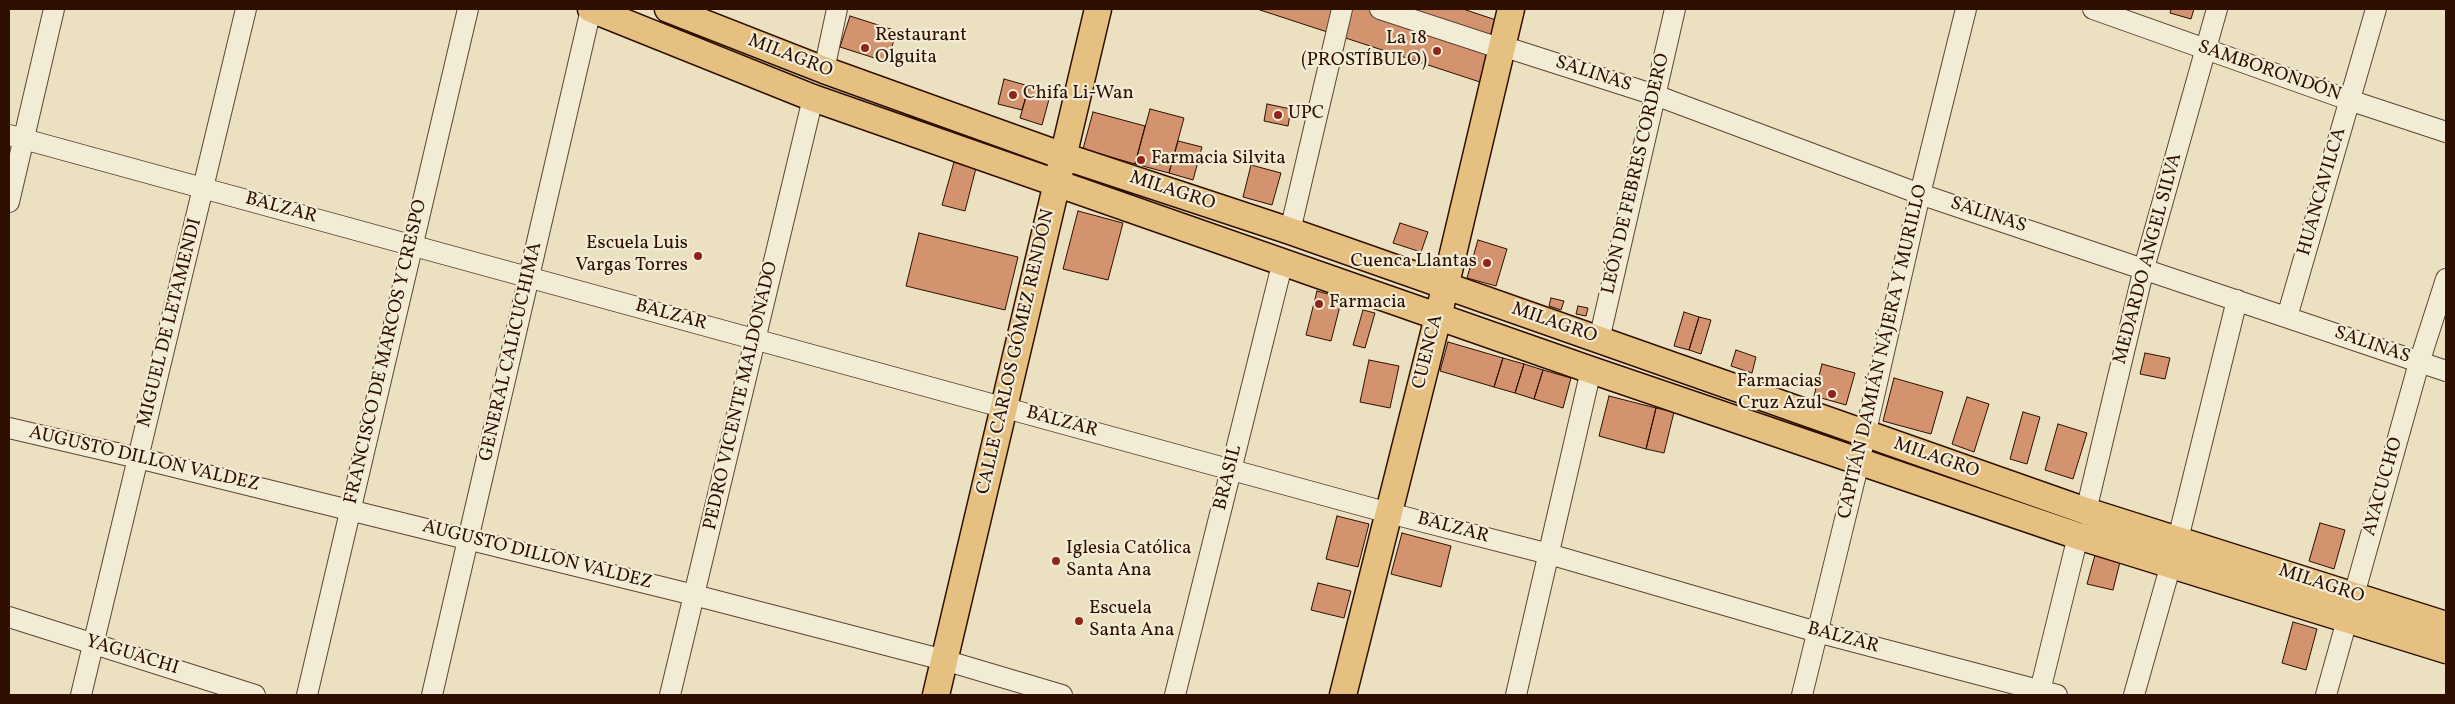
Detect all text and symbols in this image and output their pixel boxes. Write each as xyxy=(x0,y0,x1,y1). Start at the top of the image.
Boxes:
place label: Restaurant Olguita xyxy=(875,26,967,70)
place label: La 18 (PROSTÍBULO) xyxy=(1301,29,1427,73)
street label: MILAGRO xyxy=(744,30,836,84)
street label: SAMBORONDÓN xyxy=(2194,37,2344,107)
marker: Restaurant Olguita xyxy=(859,42,871,54)
marker: La 18 (PROSTÍBULO) xyxy=(1431,45,1443,57)
street label: LEÓN DE FEBRES CORDERO xyxy=(1598,51,1676,297)
street label: SALINAS xyxy=(1552,52,1634,98)
place label: Chifa Li-Wan xyxy=(1023,84,1134,106)
marker: Chifa Li-Wan xyxy=(1007,89,1019,101)
place label: UPC xyxy=(1288,104,1324,126)
marker: UPC xyxy=(1272,109,1284,121)
street label: HUANCAVILCA xyxy=(2294,125,2352,259)
place label: Farmacia Silvita xyxy=(1151,149,1286,171)
street label: MEDARDO ANGEL SILVA xyxy=(2110,151,2188,367)
marker: Farmacia Silvita xyxy=(1135,154,1147,166)
street label: MILAGRO xyxy=(1126,167,1218,217)
street label: CAPITÁN DAMIÁN NÁJERA Y MURILLO xyxy=(1834,183,1934,521)
street label: BALZAR xyxy=(242,188,320,230)
street label: SALINAS xyxy=(1947,193,2029,239)
street label: FRANCISCO DE MARCOS Y CRESPO xyxy=(341,198,433,506)
street label: CALLE CARLOS GÓMEZ RENDÓN xyxy=(973,207,1061,497)
street label: MIGUEL DE LETAMENDI xyxy=(134,216,208,430)
place label: Escuela Luis Vargas Torres xyxy=(575,234,688,278)
street label: GENERAL CALICUCHIMA xyxy=(476,240,548,464)
marker: Escuela Luis Vargas Torres xyxy=(692,250,704,262)
place label: Cuenca Llantas xyxy=(1350,252,1477,274)
marker: Cuenca Llantas xyxy=(1481,257,1493,269)
street label: PEDRO VICENTE MALDONADO xyxy=(700,260,784,532)
place label: Farmacia xyxy=(1329,293,1406,315)
street label: BALZAR xyxy=(632,295,710,337)
marker: Farmacia xyxy=(1313,298,1325,310)
street label: MILAGRO xyxy=(1508,299,1600,349)
street label: CUENCA xyxy=(1409,312,1449,392)
street label: SALINAS xyxy=(2331,322,2413,370)
place label: Farmacias Cruz Azul xyxy=(1737,372,1822,416)
marker: Farmacias Cruz Azul xyxy=(1826,388,1838,400)
street label: BALZAR xyxy=(1023,402,1101,444)
street label: AUGUSTO DILLON VALDEZ xyxy=(26,422,262,498)
street label: MILAGRO xyxy=(1890,434,1982,484)
street label: AYACUCHO xyxy=(2359,435,2409,539)
street label: BRASIL xyxy=(1210,443,1248,513)
street label: BALZAR xyxy=(1414,508,1492,550)
street label: AUGUSTO DILLON VALDEZ xyxy=(420,516,654,596)
place label: Iglesia Católica Santa Ana xyxy=(1066,539,1192,583)
marker: Iglesia Católica Santa Ana xyxy=(1050,555,1062,567)
street label: MILAGRO xyxy=(2275,560,2367,610)
place label: Escuela Santa Ana xyxy=(1089,599,1174,643)
marker: Escuela Santa Ana xyxy=(1073,615,1085,627)
street label: BALZAR xyxy=(1804,618,1882,660)
street label: YAGUACHI xyxy=(83,631,181,681)

